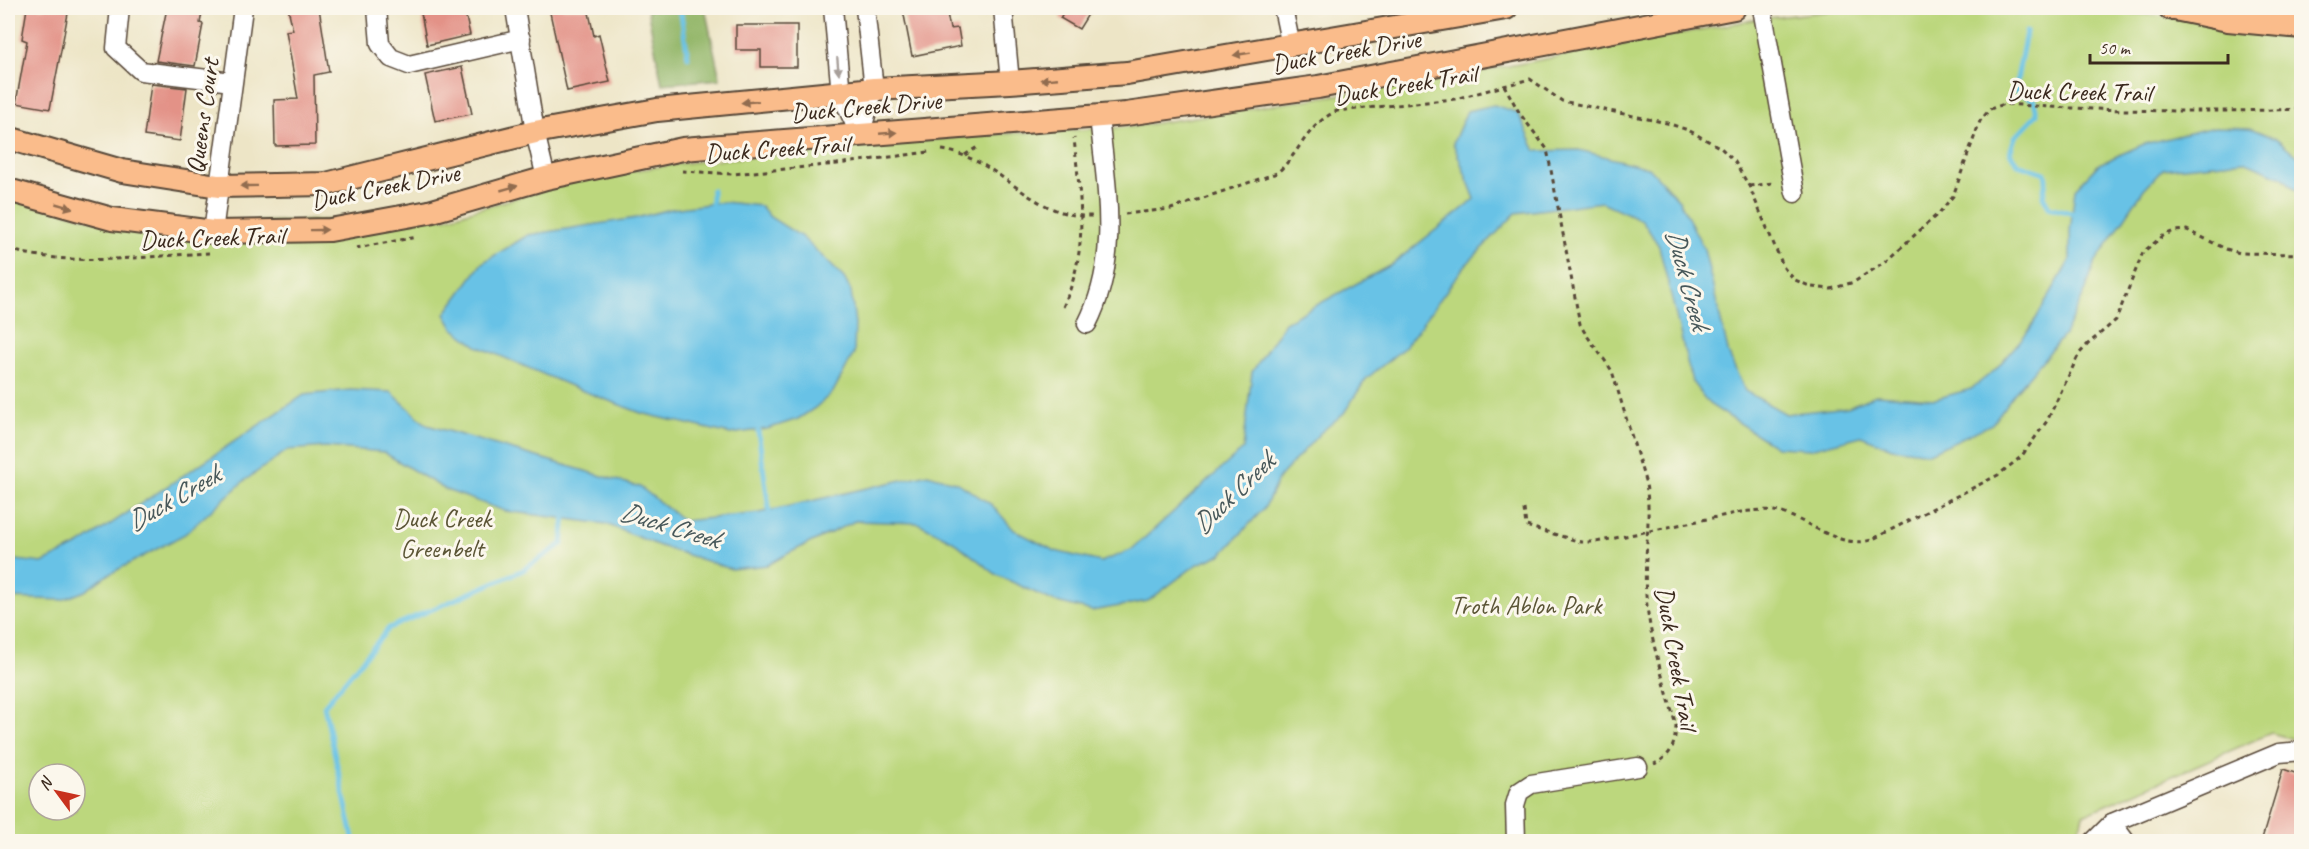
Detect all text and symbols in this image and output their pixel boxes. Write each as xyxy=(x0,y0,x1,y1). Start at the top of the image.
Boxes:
street label: Duck Creek Drive xyxy=(1269,22,1425,81)
scale bar xyxy=(2090,27,2228,65)
text: 50 m xyxy=(2099,37,2132,59)
one-way arrow xyxy=(1232,50,1251,59)
street label: Queens Court xyxy=(178,54,227,176)
one-way arrow xyxy=(833,56,843,75)
street label: Duck Creek Trail xyxy=(1331,56,1483,112)
one-way arrow xyxy=(1039,74,1058,84)
street label: Duck Creek Trail xyxy=(2007,74,2156,109)
street label: Duck Creek Drive xyxy=(790,83,944,129)
one-way arrow xyxy=(740,97,759,107)
street label: Duck Creek Trail xyxy=(704,127,855,170)
one-way arrow xyxy=(878,128,897,137)
street label: Duck Creek Drive xyxy=(308,156,464,217)
one-way arrow xyxy=(239,181,258,191)
one-way arrow xyxy=(500,183,518,192)
one-way arrow xyxy=(55,201,73,211)
street label: Duck Creek Trail xyxy=(139,218,289,257)
one-way arrow xyxy=(310,225,329,235)
water label: Duck Creek xyxy=(1658,225,1719,337)
water label: Duck Creek xyxy=(1185,442,1285,541)
water label: Duck Creek xyxy=(120,455,230,538)
water label: Duck Creek xyxy=(616,494,729,558)
park label: Duck Creek Greenbelt xyxy=(393,502,493,565)
street label: Duck Creek Trail xyxy=(1648,584,1706,737)
park label: Troth Ablon Park xyxy=(1450,589,1603,622)
north arrow xyxy=(27,762,87,822)
text: N xyxy=(34,772,58,794)

